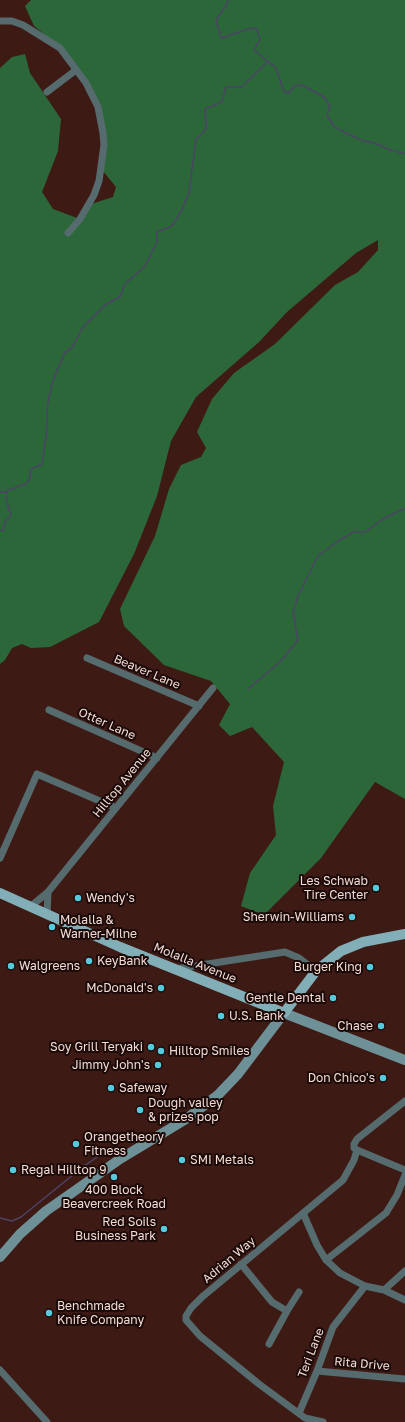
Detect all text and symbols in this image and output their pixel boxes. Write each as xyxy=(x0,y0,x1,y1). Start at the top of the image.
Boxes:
street label: Beaver Lane xyxy=(112,652,182,692)
street label: Otter Lane xyxy=(76,705,138,743)
street label: Hilltop Avenue xyxy=(90,746,154,820)
place label: Les Schwab Tire Center xyxy=(300,874,368,902)
marker: Les Schwab Tire Center xyxy=(371,883,381,893)
place label: Wendy's xyxy=(86,891,135,905)
marker: Wendy's xyxy=(73,893,83,903)
place label: Sherwin-Williams xyxy=(243,910,344,924)
marker: Sherwin-Williams xyxy=(347,912,357,922)
place label: Molalla & Warner-Milne xyxy=(60,913,137,941)
marker: Molalla & Warner-Milne xyxy=(47,922,57,932)
street label: Molalla Avenue xyxy=(152,940,238,986)
place label: KeyBank xyxy=(97,954,147,968)
marker: KeyBank xyxy=(84,956,94,966)
place label: Walgreens xyxy=(19,959,80,973)
place label: Burger King xyxy=(294,960,362,974)
marker: Walgreens xyxy=(6,961,16,971)
marker: Burger King xyxy=(365,962,375,972)
place label: McDonald's xyxy=(86,981,153,995)
marker: McDonald's xyxy=(156,983,166,993)
place label: Gentle Dental xyxy=(246,991,325,1005)
marker: Gentle Dental xyxy=(328,993,338,1003)
place label: U.S. Bank xyxy=(229,1009,284,1023)
marker: U.S. Bank xyxy=(216,1011,226,1021)
place label: Chase xyxy=(337,1019,373,1033)
marker: Chase xyxy=(376,1021,386,1031)
place label: Soy Grill Teryaki xyxy=(50,1040,143,1054)
marker: Soy Grill Teryaki xyxy=(146,1042,156,1052)
place label: Hilltop Smiles xyxy=(169,1044,250,1058)
marker: Hilltop Smiles xyxy=(156,1046,166,1056)
place label: Jimmy John's xyxy=(72,1058,150,1072)
marker: Jimmy John's xyxy=(153,1060,163,1070)
place label: Don Chico's xyxy=(308,1071,375,1085)
marker: Don Chico's xyxy=(378,1073,388,1083)
place label: Safeway xyxy=(119,1081,167,1095)
marker: Safeway xyxy=(106,1083,116,1093)
place label: Dough valley & prizes pop xyxy=(148,1096,223,1124)
marker: Dough valley & prizes pop xyxy=(135,1105,145,1115)
place label: Orangetheory Fitness xyxy=(84,1130,164,1158)
marker: Orangetheory Fitness xyxy=(71,1139,81,1149)
place label: SMI Metals xyxy=(190,1153,254,1167)
marker: SMI Metals xyxy=(177,1155,187,1165)
place label: Regal Hilltop 9 xyxy=(21,1163,106,1177)
marker: Regal Hilltop 9 xyxy=(8,1165,18,1175)
marker: 400 Block Beavercreek Road xyxy=(109,1172,119,1182)
place label: 400 Block Beavercreek Road xyxy=(62,1183,166,1211)
place label: Red Soils Business Park xyxy=(75,1215,156,1243)
marker: Red Soils Business Park xyxy=(159,1224,169,1234)
street label: Adrian Way xyxy=(200,1234,258,1286)
place label: Benchmade Knife Company xyxy=(57,1299,144,1327)
marker: Benchmade Knife Company xyxy=(44,1308,54,1318)
street label: Teri Lane xyxy=(295,1326,327,1380)
street label: Rita Drive xyxy=(334,1354,390,1374)

